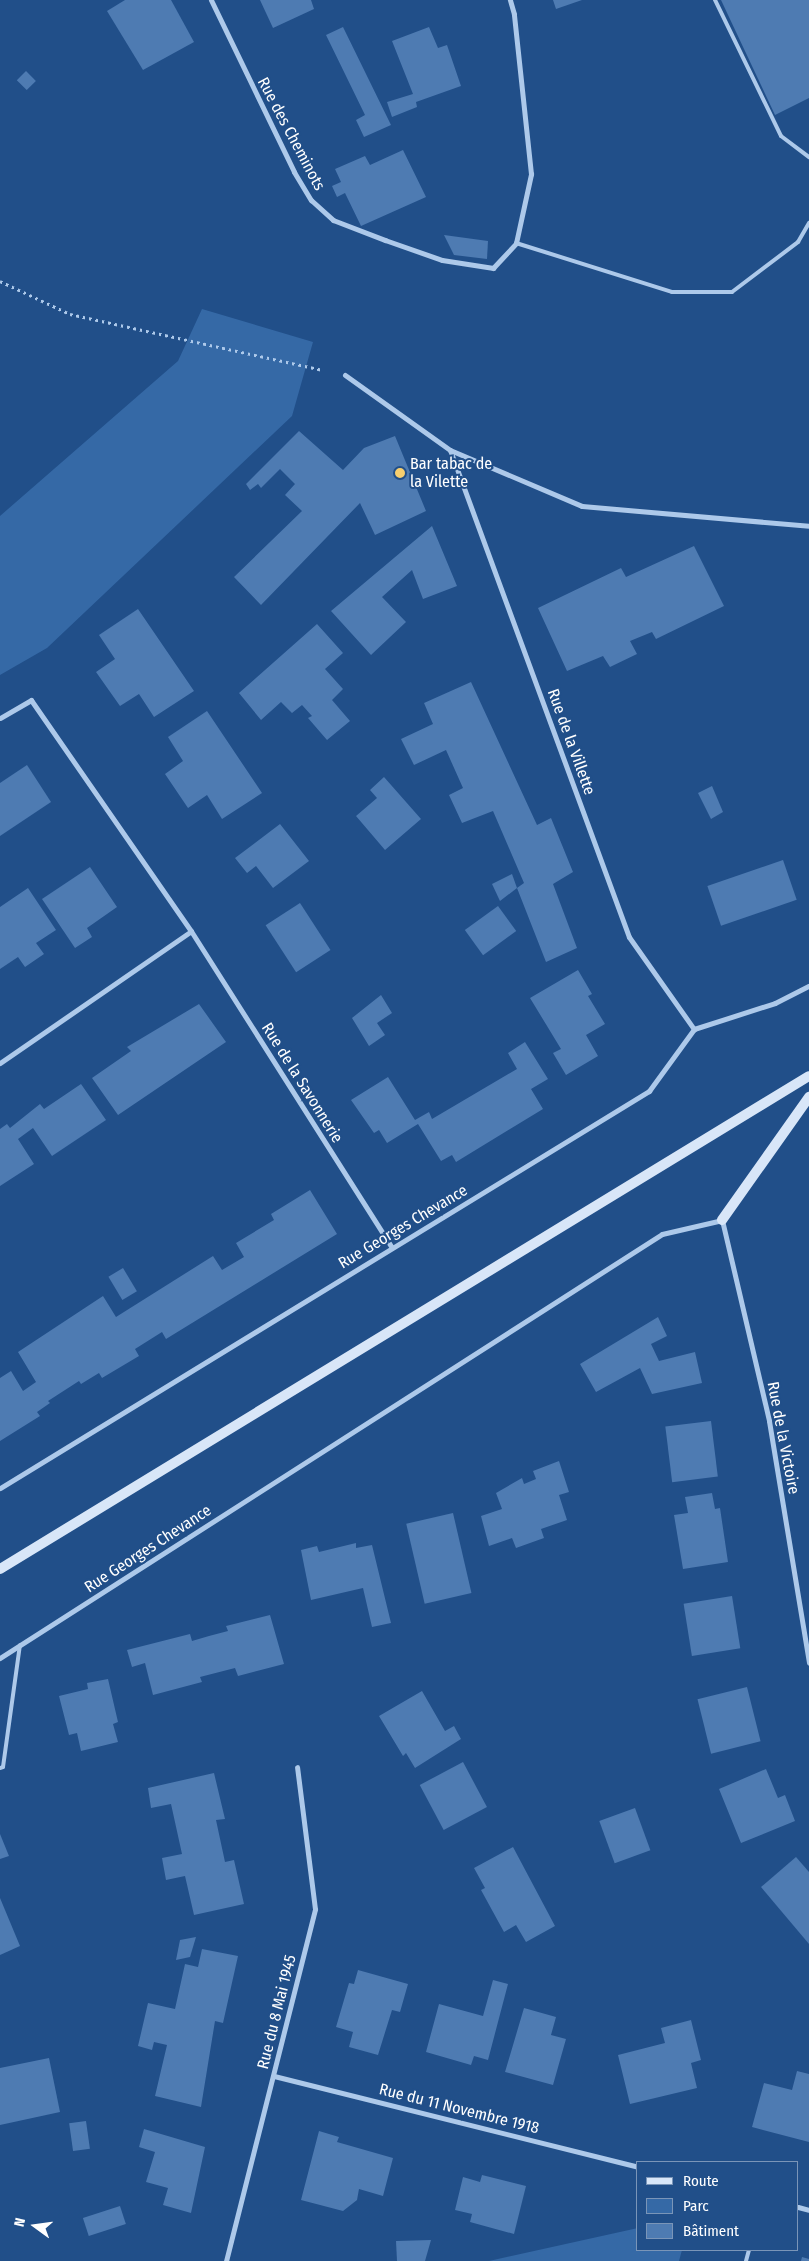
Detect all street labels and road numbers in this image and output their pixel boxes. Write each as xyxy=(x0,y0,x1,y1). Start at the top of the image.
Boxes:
street label: Rue des Cheminots xyxy=(253,74,329,194)
street label: Rue de la Villette xyxy=(543,686,599,798)
street label: Rue de la Savonnerie xyxy=(257,1019,347,1147)
street label: Rue Georges Chevance xyxy=(335,1181,471,1273)
street label: Rue de la Victoire xyxy=(763,1380,803,1496)
street label: Rue Georges Chevance xyxy=(81,1501,215,1597)
street label: Rue du 8 Mai 1945 xyxy=(254,1953,300,2071)
street label: Rue du 11 Novembre 1918 xyxy=(377,2080,541,2138)

